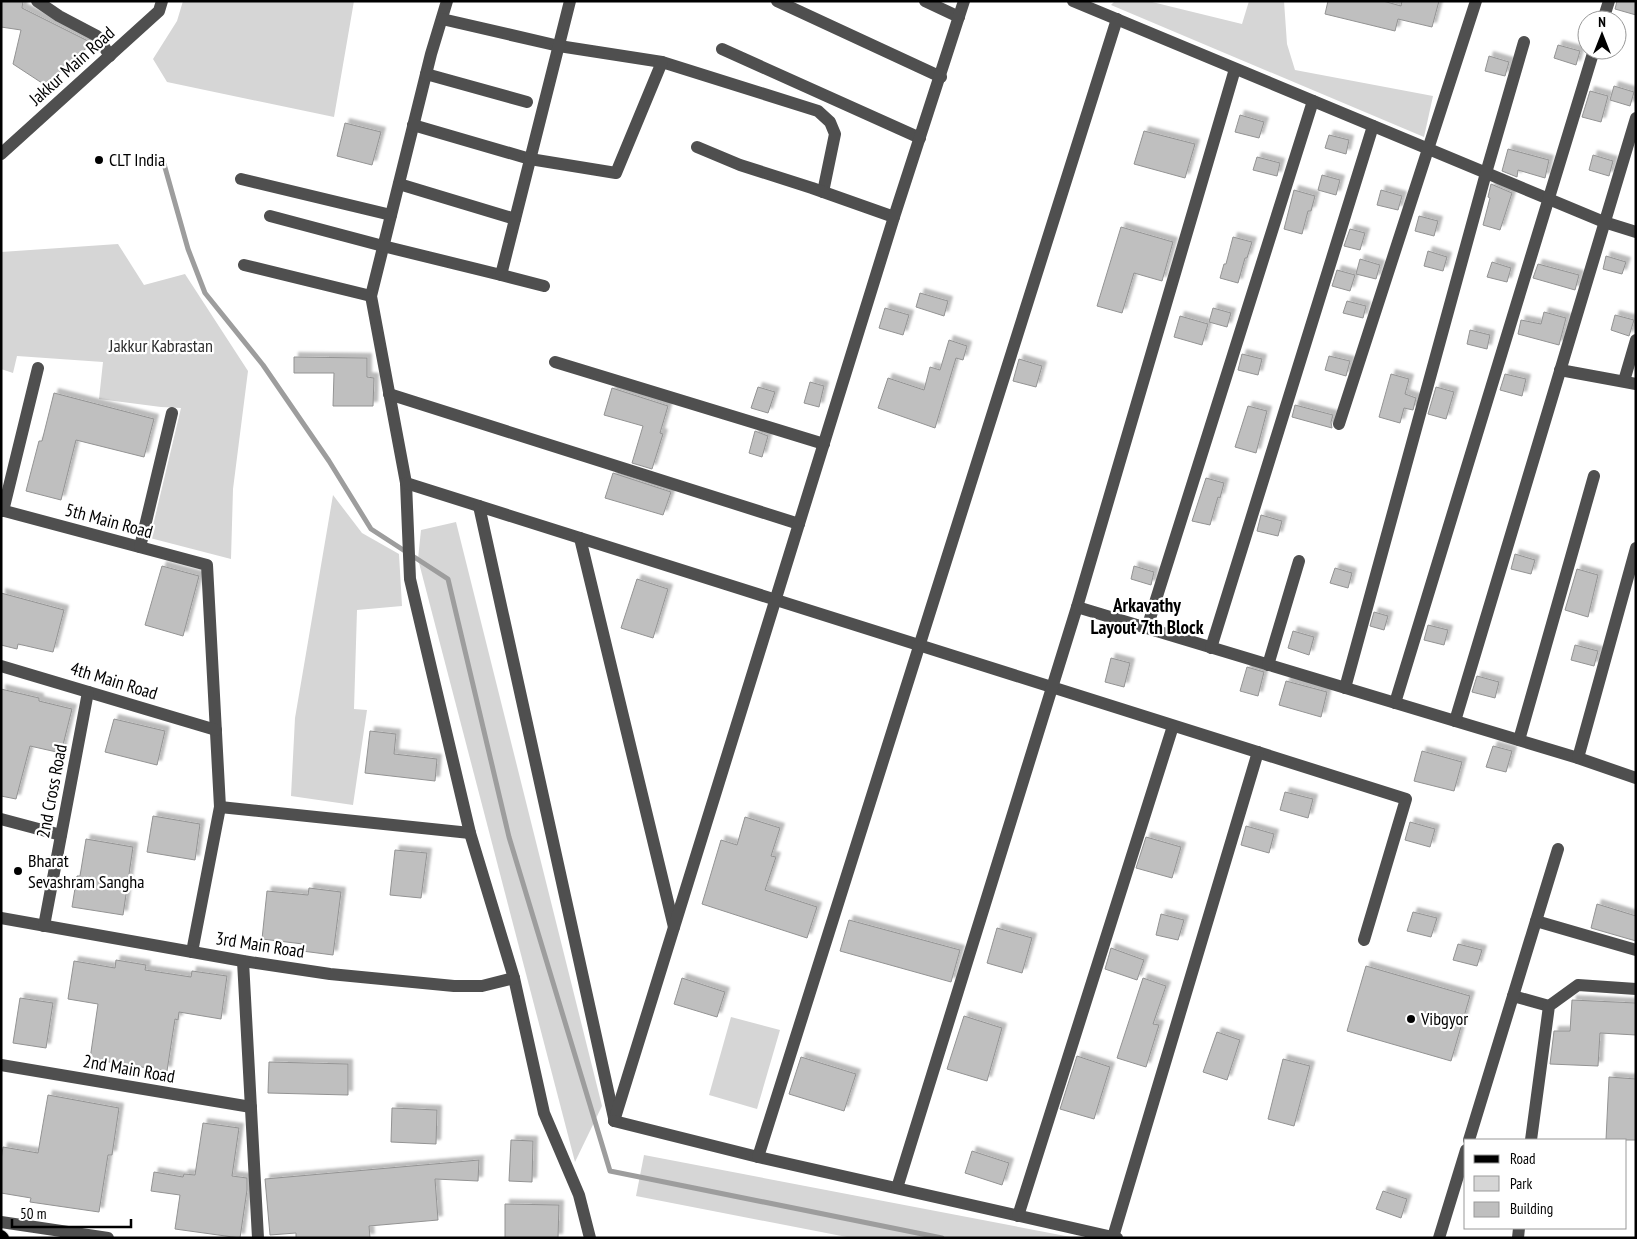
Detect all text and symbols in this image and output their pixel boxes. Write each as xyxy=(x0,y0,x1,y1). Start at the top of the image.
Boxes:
north arrow xyxy=(1577,10,1627,60)
text: N xyxy=(1598,13,1606,31)
street label: Jakkur Main Road xyxy=(23,21,119,111)
place label: CLT India xyxy=(109,148,165,171)
marker: CLT India xyxy=(93,154,105,166)
park label: Jakkur Kabrastan xyxy=(108,334,213,357)
street label: 5th Main Road xyxy=(63,498,155,543)
district label: Arkavathy Layout 7th Block xyxy=(1090,593,1204,639)
street label: 4th Main Road xyxy=(68,656,160,705)
street label: 2nd Cross Road xyxy=(31,742,72,840)
place label: Bharat Sevashram Sangha xyxy=(28,849,144,893)
marker: Bharat Sevashram Sangha xyxy=(12,865,24,877)
street label: 3rd Main Road xyxy=(214,926,306,963)
place label: Vibgyor xyxy=(1420,1007,1468,1030)
marker: Vibgyor xyxy=(1405,1013,1417,1025)
street label: 2nd Main Road xyxy=(81,1049,177,1088)
legend xyxy=(1464,1139,1627,1229)
text: Road xyxy=(1510,1149,1536,1168)
text: Park xyxy=(1510,1174,1532,1193)
scale bar xyxy=(12,1196,131,1228)
text: Building xyxy=(1510,1199,1553,1218)
text: 50 m xyxy=(20,1204,46,1223)

